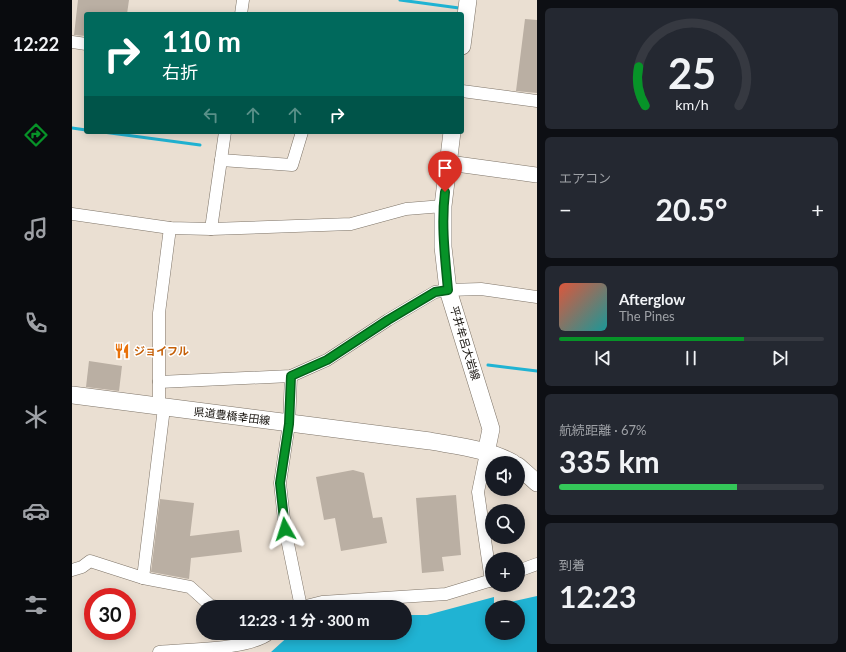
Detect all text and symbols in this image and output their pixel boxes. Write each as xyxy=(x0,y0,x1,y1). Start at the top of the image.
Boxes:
text: 110 m xyxy=(162,24,241,58)
icon: right xyxy=(96,28,148,80)
text: 12:22 xyxy=(13,33,59,55)
text: 25 xyxy=(667,48,716,98)
text: 右折 xyxy=(162,61,198,83)
text: km/h xyxy=(675,96,708,113)
icon: left xyxy=(200,104,222,126)
icon: ahead xyxy=(242,104,264,126)
icon: ahead xyxy=(284,104,306,126)
icon: right xyxy=(326,104,348,126)
icon: directions xyxy=(22,121,50,149)
pin xyxy=(428,151,462,192)
icon: arrive xyxy=(434,157,456,179)
text: エアコン xyxy=(559,170,611,186)
text: 20.5° xyxy=(656,191,727,227)
text: − xyxy=(559,196,572,223)
text: + xyxy=(811,196,824,223)
icon: music xyxy=(22,215,50,243)
text: Afterglow xyxy=(619,290,685,308)
street label: 平井牟呂大岩線 xyxy=(448,304,483,382)
text: The Pines xyxy=(619,308,675,324)
icon: phone xyxy=(22,309,50,337)
restaurant icon: ジョイフル xyxy=(113,342,131,360)
place label: ジョイフル xyxy=(134,344,189,357)
icon: previous xyxy=(592,347,614,369)
icon: pause xyxy=(680,347,702,369)
icon: next xyxy=(769,347,791,369)
icon: climate xyxy=(22,403,50,431)
street label: 県道豊橋幸田線 xyxy=(193,404,271,427)
text: 航続距離 · 67% xyxy=(559,422,647,438)
text: 335 km xyxy=(559,443,660,479)
map controls xyxy=(485,456,525,640)
button: sound xyxy=(485,456,525,496)
icon: car xyxy=(22,497,50,525)
button: search xyxy=(485,504,525,544)
position arrow xyxy=(264,508,306,550)
button: + xyxy=(485,552,525,592)
text: 到着 xyxy=(559,557,585,573)
text: 12:23 xyxy=(559,578,636,614)
speed limit sign: 30 xyxy=(84,588,136,640)
icon: filters xyxy=(22,591,50,619)
button: − xyxy=(485,600,525,640)
text: 12:23 · 1 分 · 300 m xyxy=(238,611,370,629)

